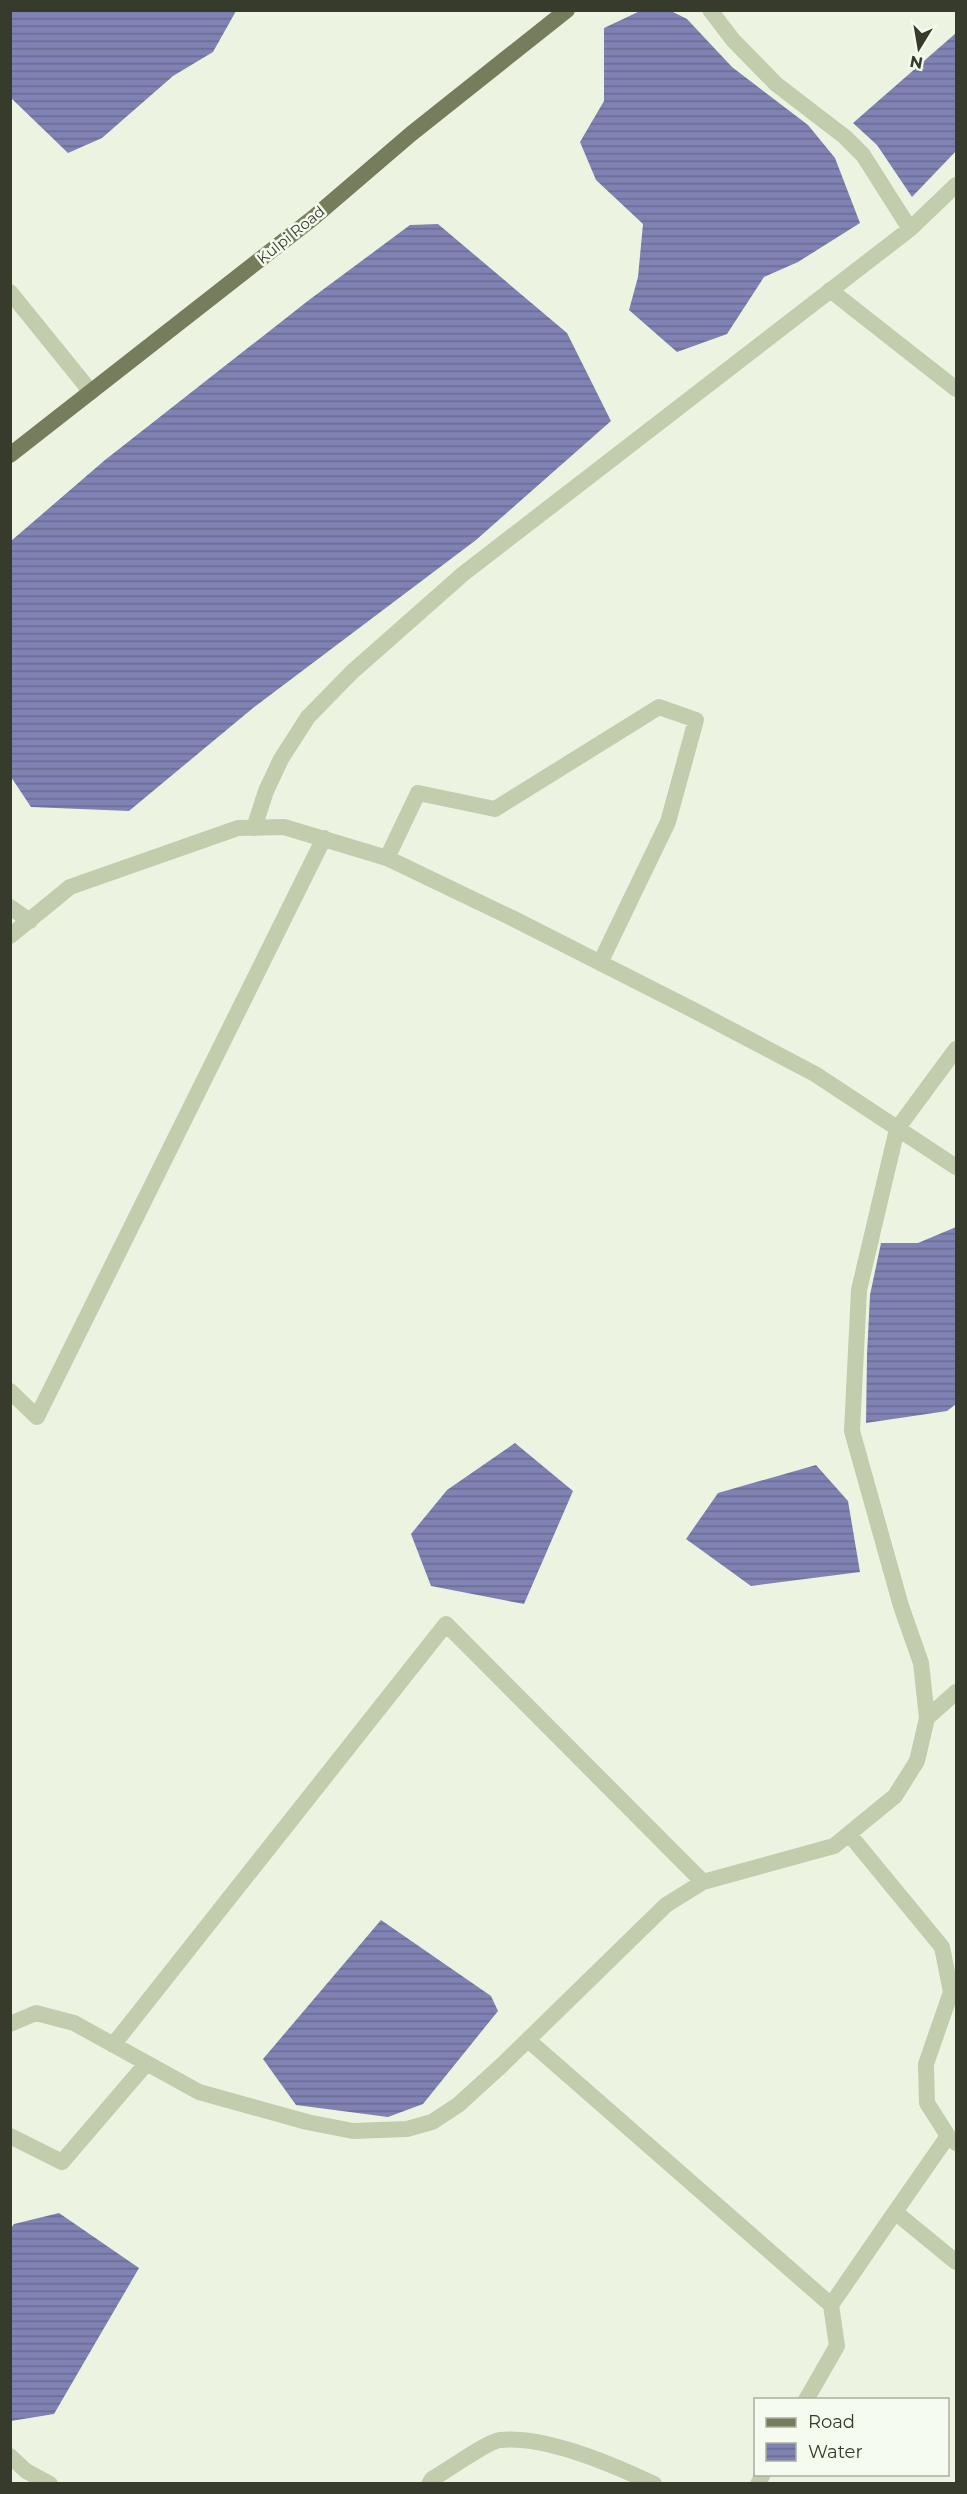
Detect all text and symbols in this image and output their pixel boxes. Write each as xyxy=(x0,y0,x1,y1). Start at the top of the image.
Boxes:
north arrow xyxy=(889,18,949,78)
text: N xyxy=(908,52,924,73)
street label: Kulpi Road xyxy=(253,201,328,268)
legend xyxy=(754,2398,949,2476)
text: Road xyxy=(808,2411,855,2433)
text: Water xyxy=(808,2441,863,2463)

